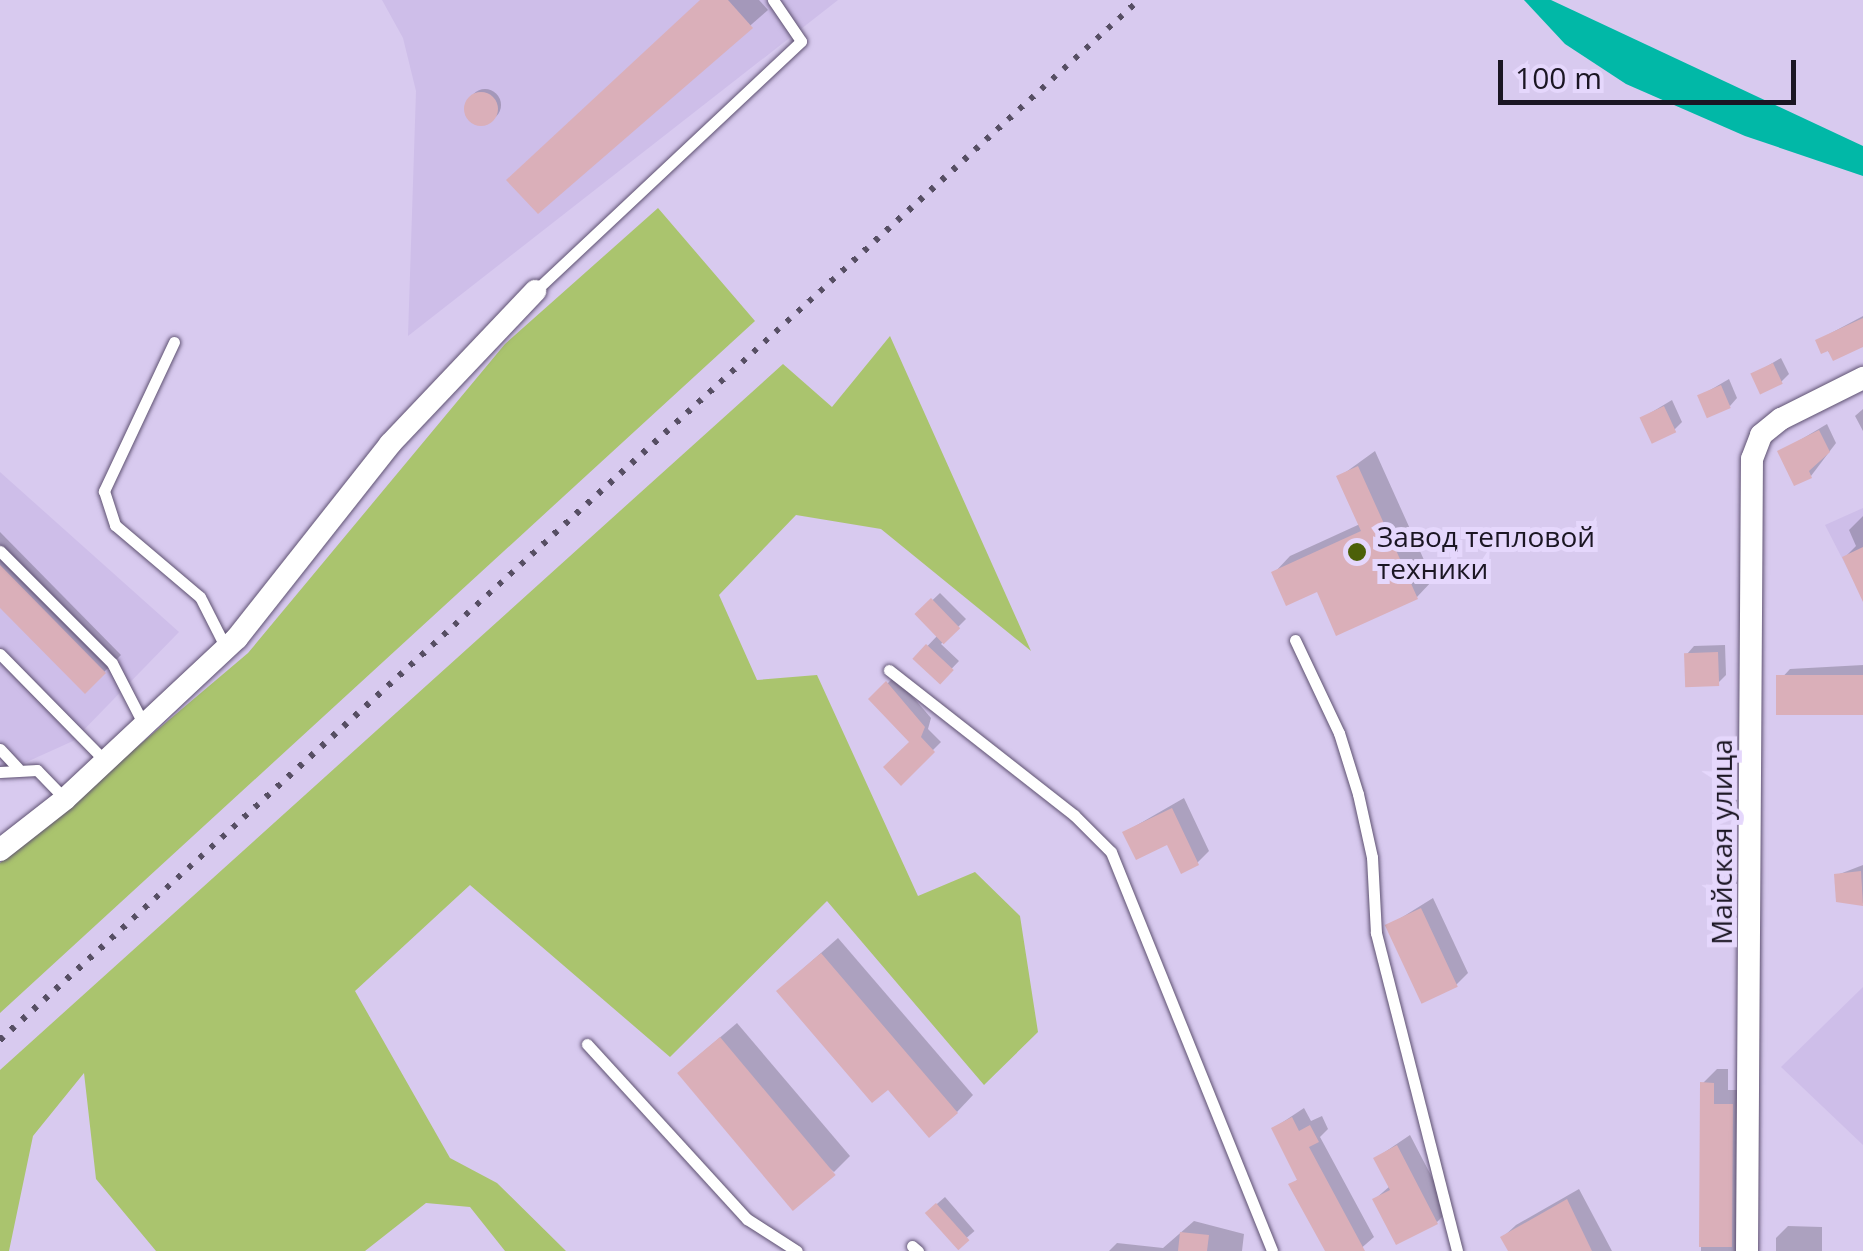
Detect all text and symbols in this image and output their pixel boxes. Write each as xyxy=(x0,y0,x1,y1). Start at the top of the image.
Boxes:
scale bar xyxy=(1503,40,1800,102)
text: 100 m xyxy=(1515,57,1602,98)
place label: Завод тепловой техники xyxy=(1377,519,1595,585)
marker: Завод тепловой техники xyxy=(1346,541,1368,563)
street label: Майская улица xyxy=(1704,739,1738,945)

